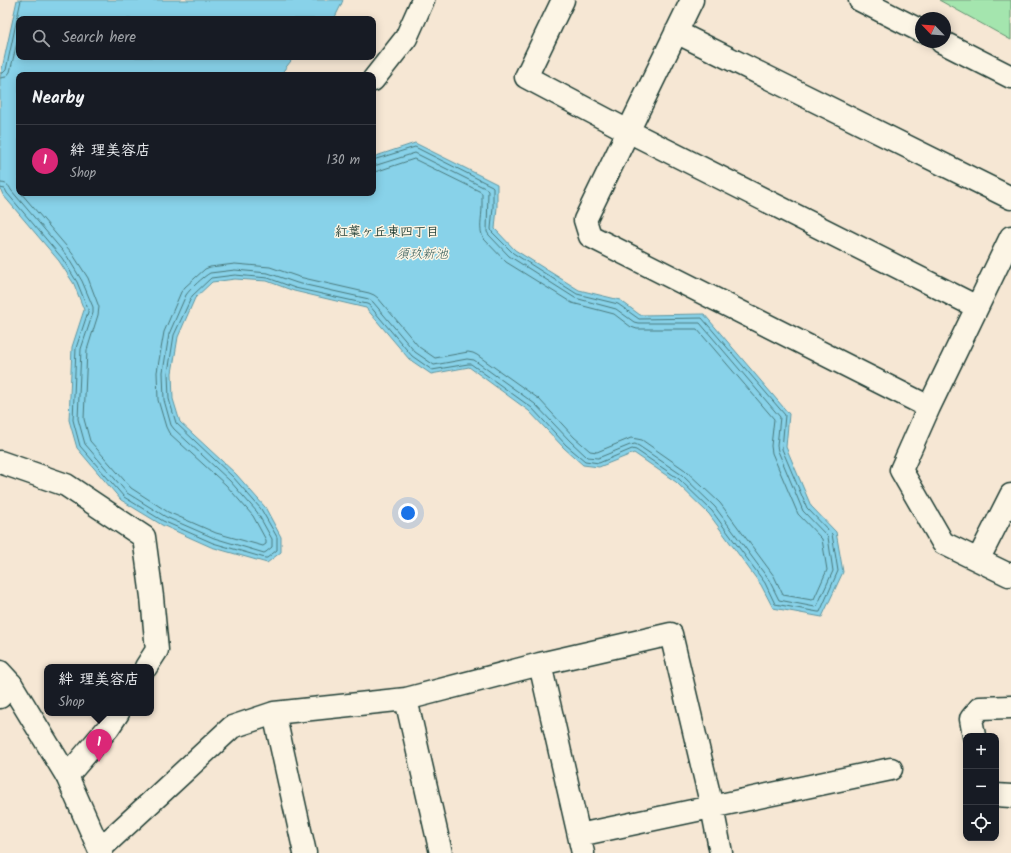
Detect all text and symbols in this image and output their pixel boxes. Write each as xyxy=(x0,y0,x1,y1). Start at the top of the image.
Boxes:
north arrow xyxy=(915,12,951,48)
search box xyxy=(16,16,376,60)
text: Search here xyxy=(62,26,136,50)
icon: search xyxy=(30,27,52,49)
text: Nearby xyxy=(32,85,84,112)
text: 絆 理美容店 xyxy=(70,139,151,163)
text: 1 xyxy=(43,150,47,171)
text: 130 m xyxy=(326,150,360,171)
text: Shop xyxy=(70,163,96,184)
district label: 紅葉ヶ丘東四丁目 xyxy=(335,222,439,243)
water label: 須玖新池 xyxy=(396,244,449,265)
your location xyxy=(398,503,418,523)
popup xyxy=(44,664,154,716)
text: 絆 理美容店 xyxy=(59,668,139,692)
text: Shop xyxy=(59,692,85,713)
pin: 1 xyxy=(86,729,112,762)
map controls xyxy=(963,733,999,841)
button: + xyxy=(963,733,999,769)
button: − xyxy=(963,769,999,805)
button: locate xyxy=(963,805,999,841)

